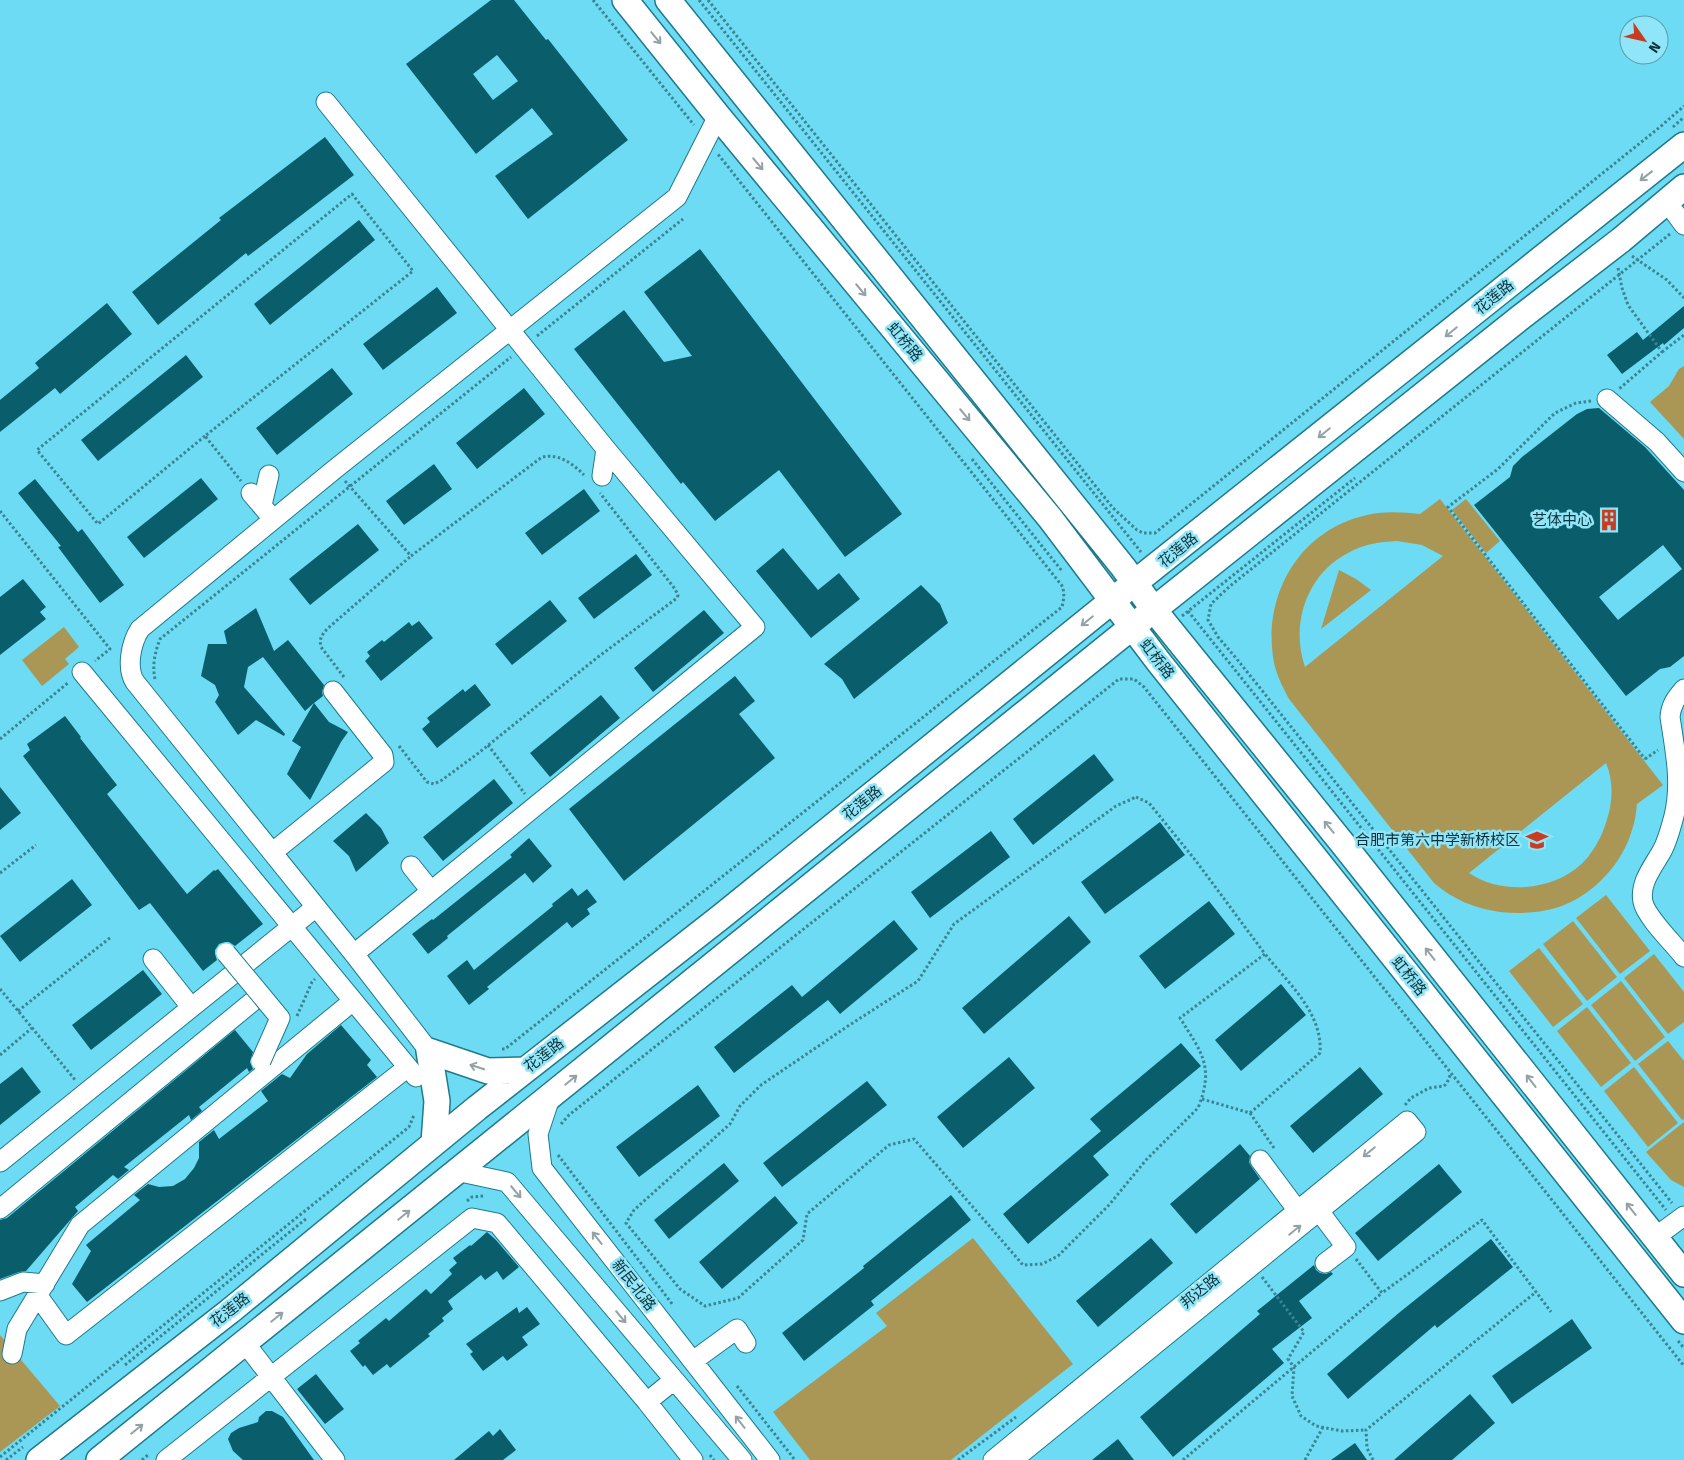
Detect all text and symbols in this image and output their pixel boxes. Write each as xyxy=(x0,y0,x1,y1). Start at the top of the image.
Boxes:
north arrow xyxy=(1619,15,1669,65)
one-way arrow xyxy=(650,31,661,44)
text: N xyxy=(1645,38,1664,56)
one-way arrow xyxy=(752,158,764,171)
one-way arrow xyxy=(1640,171,1653,182)
street label: 花莲路 xyxy=(1471,276,1517,318)
one-way arrow xyxy=(856,283,867,296)
street label: 虹桥路 xyxy=(884,319,926,365)
one-way arrow xyxy=(1445,326,1458,337)
one-way arrow xyxy=(959,408,970,421)
one-way arrow xyxy=(1318,428,1331,439)
building icon: 艺体中心 xyxy=(1596,507,1622,533)
place label: 艺体中心 xyxy=(1532,511,1592,529)
street label: 花莲路 xyxy=(1155,529,1201,571)
one-way arrow xyxy=(1081,616,1094,627)
street label: 虹桥路 xyxy=(1136,636,1178,682)
street label: 花莲路 xyxy=(839,782,885,824)
one-way arrow xyxy=(1324,820,1335,833)
school or university icon: 合肥市第六中学新桥校区 xyxy=(1524,827,1550,853)
place label: 合肥市第六中学新桥校区 xyxy=(1355,831,1520,849)
one-way arrow xyxy=(1424,948,1435,961)
street label: 虹桥路 xyxy=(1388,953,1430,999)
street label: 花莲路 xyxy=(521,1034,567,1076)
one-way arrow xyxy=(470,1062,485,1071)
one-way arrow xyxy=(564,1075,577,1086)
one-way arrow xyxy=(1525,1075,1536,1088)
one-way arrow xyxy=(1363,1147,1376,1158)
one-way arrow xyxy=(511,1186,522,1199)
one-way arrow xyxy=(1626,1203,1637,1216)
one-way arrow xyxy=(397,1210,410,1221)
one-way arrow xyxy=(1288,1225,1301,1236)
one-way arrow xyxy=(592,1231,602,1245)
street label: 新民北路 xyxy=(608,1256,660,1314)
street label: 邦达路 xyxy=(1177,1270,1223,1312)
street label: 花莲路 xyxy=(207,1289,253,1331)
one-way arrow xyxy=(615,1310,627,1323)
one-way arrow xyxy=(270,1311,283,1322)
one-way arrow xyxy=(735,1415,746,1428)
one-way arrow xyxy=(130,1424,143,1435)

